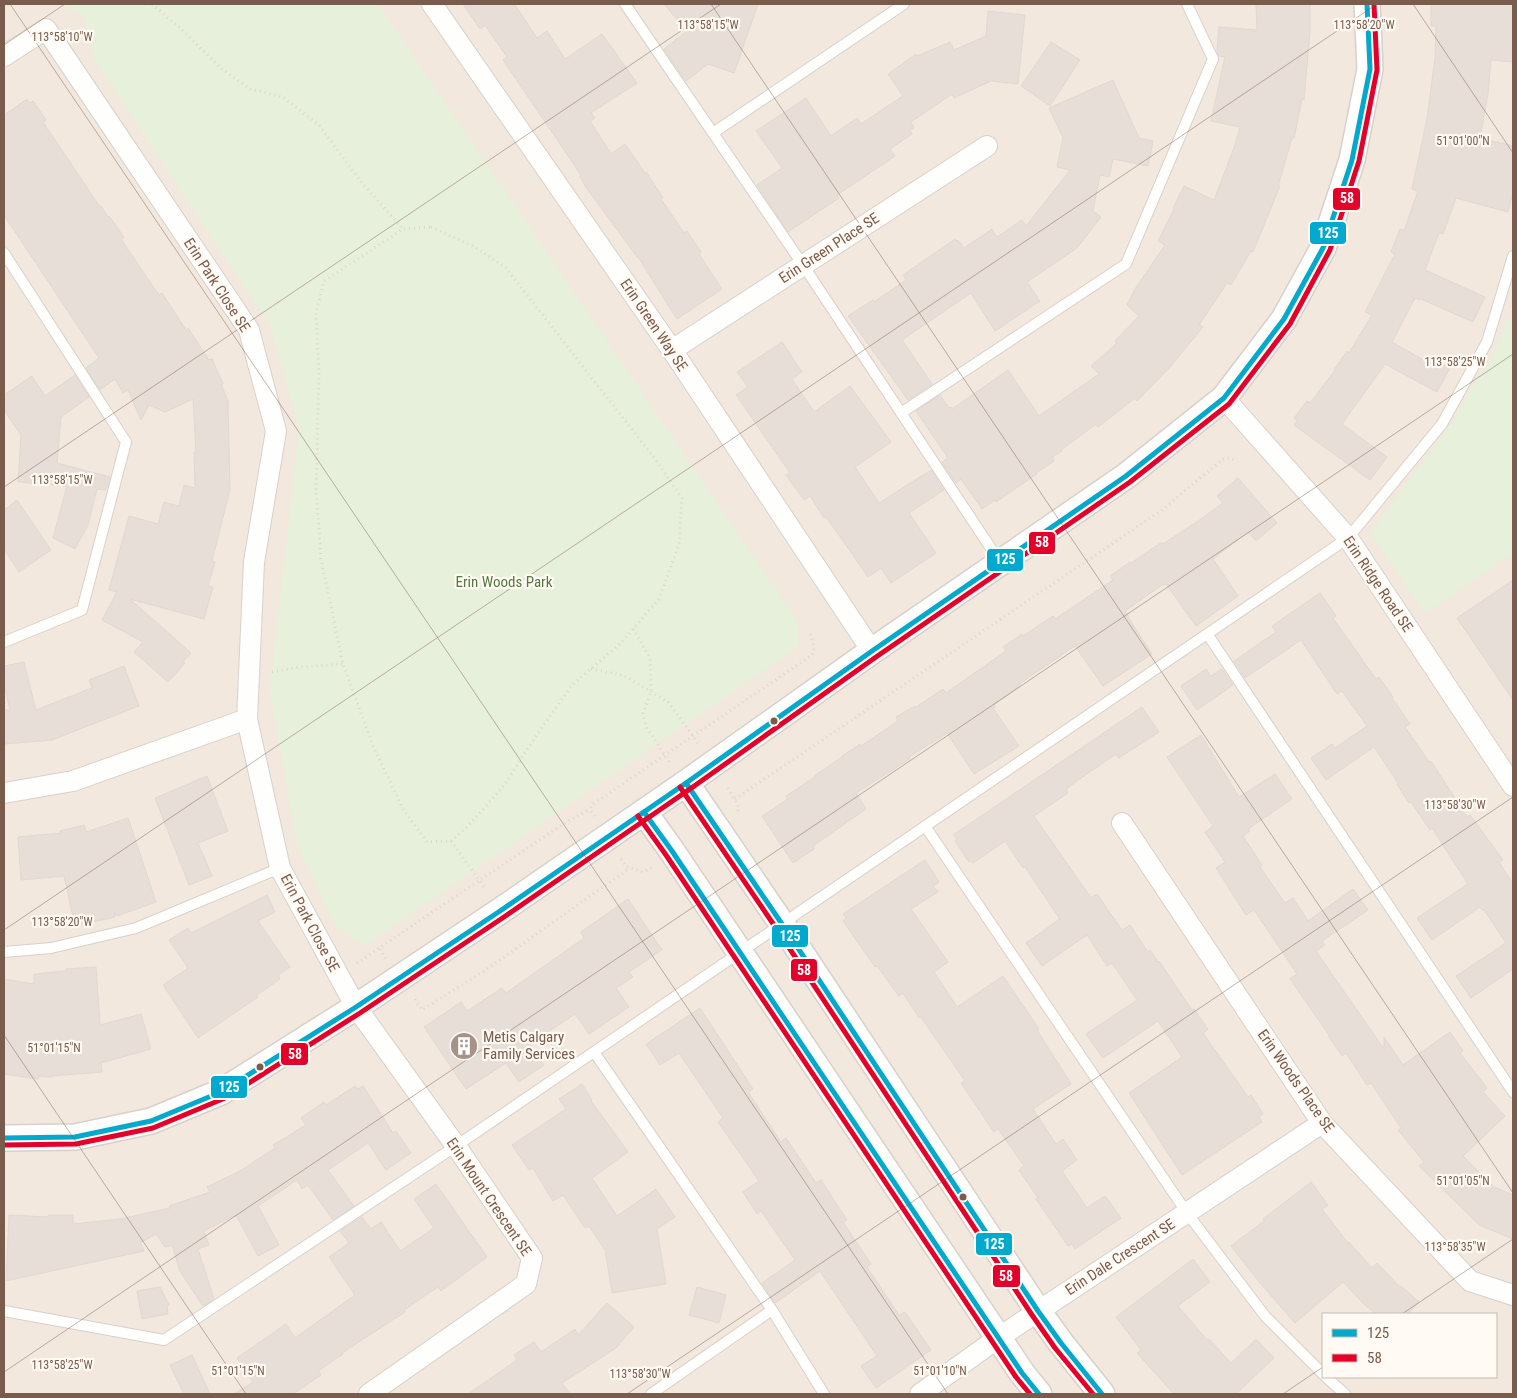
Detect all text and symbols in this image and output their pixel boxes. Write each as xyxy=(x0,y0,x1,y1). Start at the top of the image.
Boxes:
text: 113°58'15"W xyxy=(677,18,739,32)
text: 113°58'20"W xyxy=(1333,18,1395,32)
text: 113°58'10"W xyxy=(31,30,93,44)
text: 51°01'00"N xyxy=(1436,134,1490,148)
line badge: 58 xyxy=(1332,187,1361,211)
text: 58 xyxy=(1340,190,1354,206)
street label: Erin Green Place SE xyxy=(776,209,882,287)
line badge: 125 xyxy=(1309,221,1347,245)
text: 125 xyxy=(1317,225,1339,241)
street label: Erin Park Close SE xyxy=(180,235,254,335)
street label: Erin Green Way SE xyxy=(616,275,692,375)
text: 113°58'25"W xyxy=(1424,355,1486,369)
text: 113°58'15"W xyxy=(31,473,93,487)
line badge: 58 xyxy=(1028,531,1056,555)
street label: Erin Ridge Road SE xyxy=(1339,533,1417,635)
text: 58 xyxy=(1035,534,1049,550)
line badge: 125 xyxy=(986,548,1024,572)
text: 125 xyxy=(994,551,1016,567)
park label: Erin Woods Park xyxy=(456,573,553,591)
unlabelled marker xyxy=(769,716,779,726)
text: 113°58'30"W xyxy=(1424,798,1486,812)
street label: Erin Park Close SE xyxy=(277,871,343,975)
text: 113°58'20"W xyxy=(31,915,93,929)
line badge: 125 xyxy=(771,924,809,948)
text: 125 xyxy=(779,928,801,944)
line badge: 58 xyxy=(790,958,818,982)
text: 58 xyxy=(797,962,811,978)
street label: Erin Woods Place SE xyxy=(1254,1026,1338,1136)
place label: Metis Calgary Family Services xyxy=(483,1028,575,1063)
building icon: Metis Calgary Family Services xyxy=(449,1031,479,1061)
text: 51°01'15"N xyxy=(27,1041,81,1055)
line badge: 58 xyxy=(280,1042,309,1066)
text: 58 xyxy=(288,1046,302,1062)
unlabelled marker xyxy=(255,1062,265,1072)
line badge: 125 xyxy=(210,1075,248,1099)
text: 125 xyxy=(218,1079,240,1095)
street label: Erin Mount Crescent SE xyxy=(443,1135,535,1259)
text: 51°01'05"N xyxy=(1436,1174,1490,1188)
unlabelled marker xyxy=(958,1192,968,1202)
street label: Erin Dale Crescent SE xyxy=(1062,1215,1178,1299)
line badge: 125 xyxy=(975,1232,1013,1256)
text: 125 xyxy=(983,1236,1005,1252)
text: 113°58'35"W xyxy=(1424,1240,1486,1254)
line badge: 58 xyxy=(992,1264,1021,1288)
text: 58 xyxy=(999,1268,1013,1284)
legend xyxy=(1322,1313,1497,1378)
text: 125 xyxy=(1367,1324,1389,1342)
text: 58 xyxy=(1367,1349,1382,1367)
text: 113°58'25"W xyxy=(31,1358,93,1372)
text: 51°01'15"N xyxy=(211,1364,265,1378)
text: 51°01'10"N xyxy=(913,1364,967,1378)
text: 113°58'30"W xyxy=(609,1367,671,1381)

